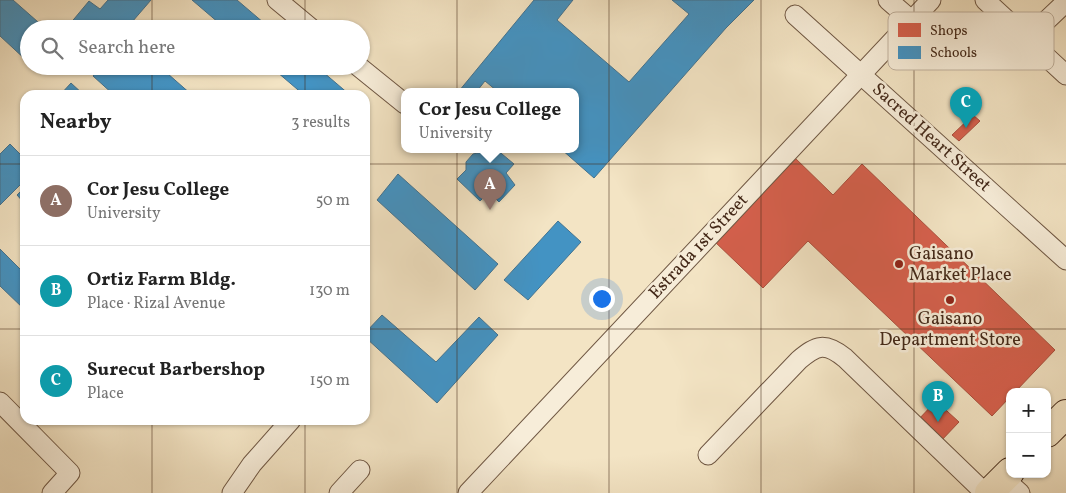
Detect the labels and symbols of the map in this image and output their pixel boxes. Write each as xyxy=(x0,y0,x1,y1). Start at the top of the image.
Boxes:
legend xyxy=(888,12,1054,70)
text: Shops xyxy=(930,22,968,41)
text: Schools xyxy=(930,44,977,63)
street label: Sacred Heart Street xyxy=(866,78,996,198)
pin: C xyxy=(950,87,982,128)
pin: A xyxy=(474,169,506,210)
street label: Estrada 1st Street xyxy=(644,189,754,305)
place label: Gaisano Market Place xyxy=(909,242,1012,288)
marker: Gaisano Market Place xyxy=(893,258,905,270)
your location xyxy=(589,286,615,312)
marker: Gaisano Department Store xyxy=(944,294,956,306)
place label: Gaisano Department Store xyxy=(879,307,1021,353)
pin: B xyxy=(922,381,954,422)

